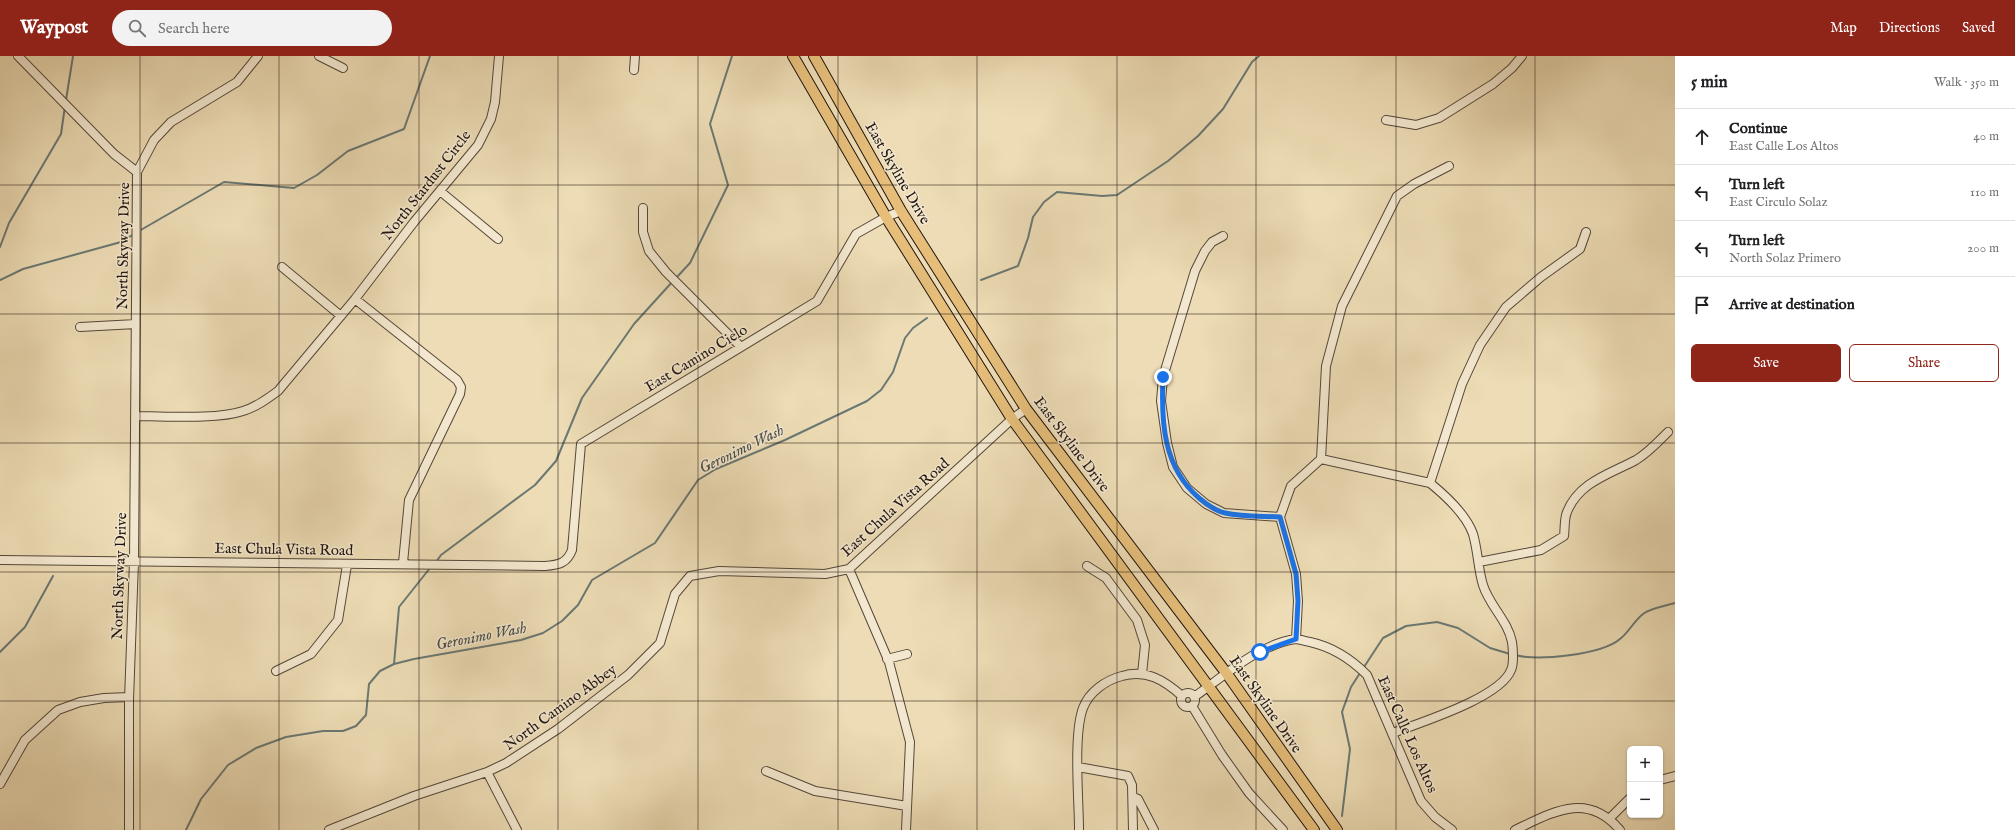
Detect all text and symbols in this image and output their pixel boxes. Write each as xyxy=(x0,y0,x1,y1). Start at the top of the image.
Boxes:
search box xyxy=(112,10,392,46)
text: Waypost xyxy=(20,16,88,40)
icon: search xyxy=(126,17,148,39)
text: Search here xyxy=(158,19,230,38)
text: Map xyxy=(1830,19,1857,37)
text: Directions xyxy=(1879,19,1940,37)
text: Saved xyxy=(1962,19,1995,37)
text: 5 min xyxy=(1691,72,1728,93)
text: Walk · 350 m xyxy=(1934,74,1999,91)
street label: East Skyline Drive xyxy=(861,119,935,228)
text: Continue xyxy=(1729,119,1787,138)
street label: North Stardust Circle xyxy=(378,126,475,244)
icon: ahead xyxy=(1691,126,1713,148)
text: 40 m xyxy=(1973,128,1999,145)
text: East Calle Los Altos xyxy=(1729,138,1838,155)
text: Turn left xyxy=(1729,175,1785,194)
street label: North Skyway Drive xyxy=(113,182,134,310)
icon: left xyxy=(1691,182,1713,204)
text: 110 m xyxy=(1970,184,1999,201)
text: East Circulo Solaz xyxy=(1729,194,1827,211)
text: Turn left xyxy=(1729,231,1785,250)
icon: left xyxy=(1691,238,1713,260)
text: 200 m xyxy=(1967,240,1999,257)
text: North Solaz Primero xyxy=(1729,250,1841,267)
icon: arrive xyxy=(1691,294,1713,316)
text: Arrive at destination xyxy=(1729,295,1855,314)
street label: East Camino Cielo xyxy=(642,320,751,397)
button: Save xyxy=(1691,344,1841,382)
button: Share xyxy=(1849,344,1999,382)
route end xyxy=(1154,368,1172,386)
street label: East Skyline Drive xyxy=(1029,393,1114,496)
water label: Geronimo Wash xyxy=(696,421,788,479)
street label: East Chula Vista Road xyxy=(837,453,954,561)
street label: North Skyway Drive xyxy=(108,512,131,640)
street label: East Chula Vista Road xyxy=(214,539,355,560)
water label: Geronimo Wash xyxy=(434,618,529,656)
route start xyxy=(1251,643,1269,661)
street label: East Skyline Drive xyxy=(1225,652,1306,757)
street label: North Camino Abbey xyxy=(500,660,621,755)
street label: East Calle Los Altos xyxy=(1373,673,1442,796)
map controls xyxy=(1627,746,1663,818)
button: + xyxy=(1627,746,1663,782)
button: − xyxy=(1627,782,1663,818)

